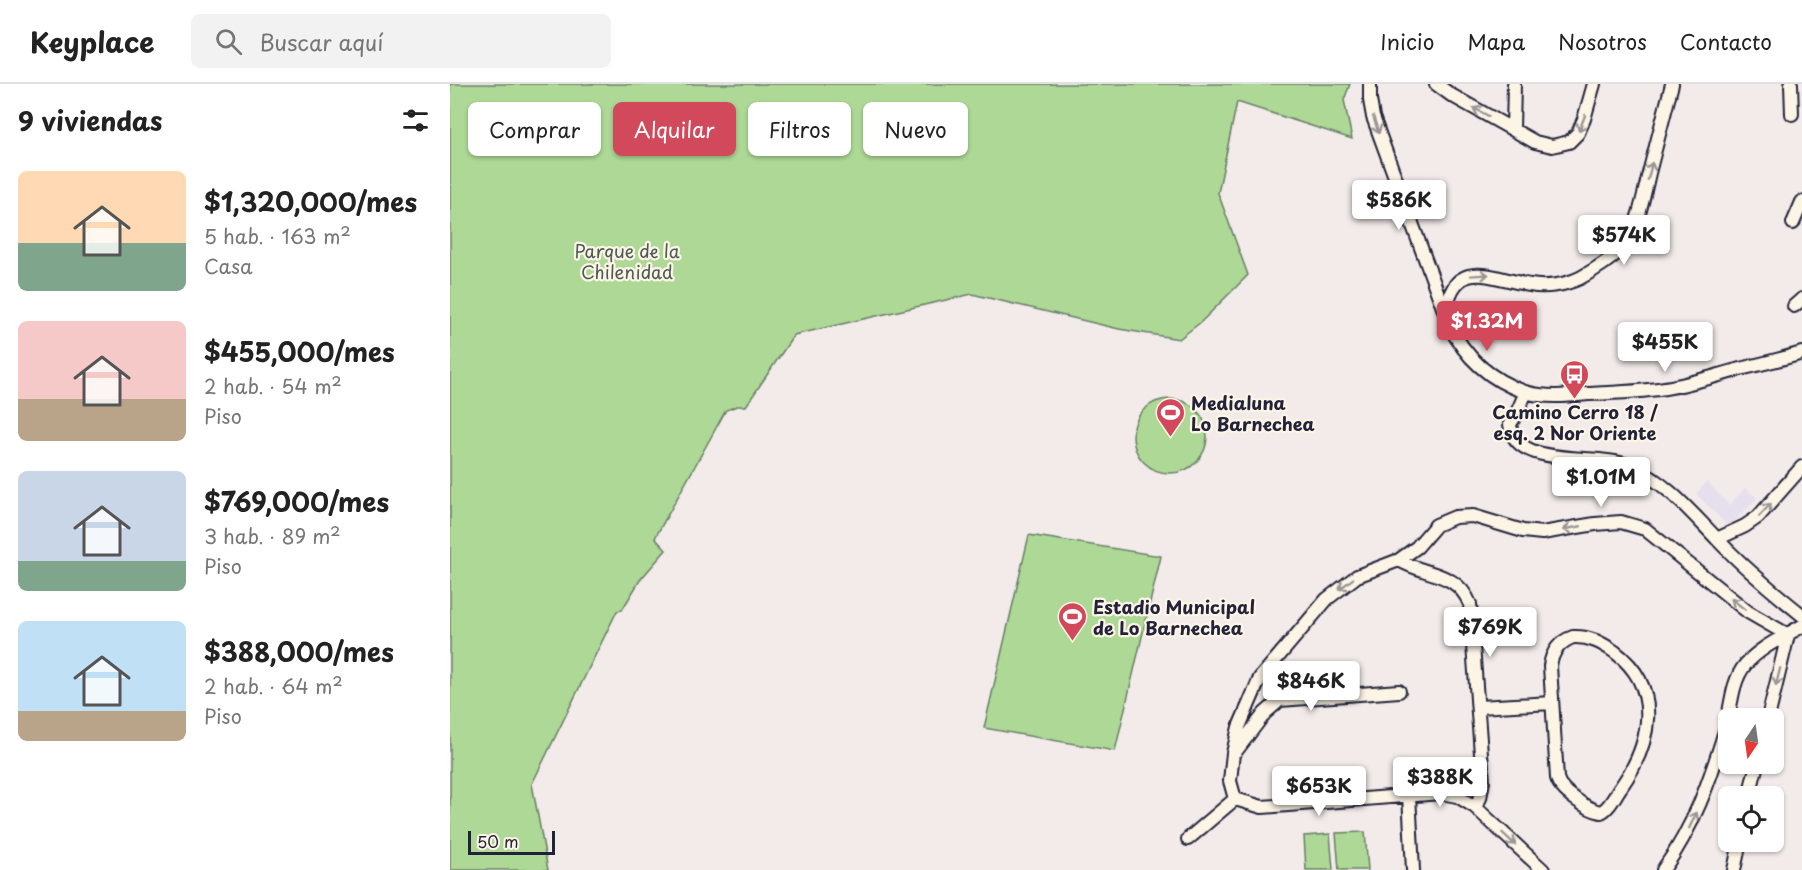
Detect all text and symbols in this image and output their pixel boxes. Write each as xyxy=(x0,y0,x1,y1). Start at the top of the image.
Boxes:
search box xyxy=(191,14,611,68)
text: Keyplace xyxy=(30,20,155,63)
icon: search xyxy=(212,25,245,58)
text: Buscar aquí xyxy=(260,25,383,58)
text: Inicio xyxy=(1380,25,1434,57)
text: Mapa xyxy=(1467,25,1525,57)
text: Nosotros xyxy=(1558,25,1647,57)
text: Contacto xyxy=(1680,25,1772,57)
text: 9 viviendas xyxy=(18,101,163,140)
chip: Comprar xyxy=(468,102,601,156)
chip: Alquilar xyxy=(613,102,736,156)
chip: Filtros xyxy=(748,102,851,156)
chip: Nuevo xyxy=(863,102,968,156)
icon: filters xyxy=(399,104,432,137)
one-way arrow xyxy=(1473,106,1490,118)
one-way arrow xyxy=(1576,113,1587,132)
one-way arrow xyxy=(1371,115,1382,134)
one-way arrow xyxy=(1644,162,1656,181)
pin: $586K xyxy=(1357,180,1441,231)
text: $1,320,000/mes xyxy=(204,182,417,221)
text: $586K xyxy=(1366,184,1432,214)
icon: home xyxy=(66,195,138,267)
pin: $574K xyxy=(1582,215,1666,266)
text: $574K xyxy=(1592,219,1656,249)
text: 5 hab. · 163 m² xyxy=(204,221,351,251)
park label: Parque de la Chilenidad xyxy=(575,237,680,285)
text: Casa xyxy=(204,251,253,281)
one-way arrow xyxy=(1469,269,1489,280)
pin: $1.32M xyxy=(1438,301,1536,352)
text: $1.32M xyxy=(1451,305,1523,335)
pin: $455K xyxy=(1623,322,1707,373)
text: $455K xyxy=(1632,326,1698,356)
text: $455,000/mes xyxy=(204,332,395,371)
icon: home xyxy=(66,345,138,417)
bus stop icon: Camino Cerro 18 / esq. 2 Nor Oriente xyxy=(1559,358,1591,400)
text: 2 hab. · 54 m² xyxy=(204,371,342,401)
place label: Medialuna Lo Barnechea xyxy=(1191,389,1315,437)
sports icon: Medialuna Lo Barnechea xyxy=(1154,396,1186,438)
place label: Camino Cerro 18 / esq. 2 Nor Oriente xyxy=(1492,398,1658,446)
text: Piso xyxy=(204,401,242,431)
pin: $1.01M xyxy=(1552,457,1650,508)
text: $1.01M xyxy=(1566,461,1636,491)
text: $769,000/mes xyxy=(204,482,389,521)
icon: home xyxy=(66,495,138,567)
one-way arrow xyxy=(1758,502,1772,517)
text: 3 hab. · 89 m² xyxy=(204,521,341,551)
one-way arrow xyxy=(1562,523,1582,534)
text: Piso xyxy=(204,551,242,581)
one-way arrow xyxy=(1338,577,1354,590)
place label: Estadio Municipal de Lo Barnechea xyxy=(1093,593,1255,641)
one-way arrow xyxy=(1730,598,1746,611)
sports icon: Estadio Municipal de Lo Barnechea xyxy=(1056,600,1088,642)
pin: $769K xyxy=(1448,607,1532,658)
text: $769K xyxy=(1458,611,1522,641)
text: $388,000/mes xyxy=(204,632,394,671)
icon: home xyxy=(66,645,138,717)
pin: $846K xyxy=(1269,661,1353,712)
text: $846K xyxy=(1277,665,1345,695)
one-way arrow xyxy=(1771,667,1783,686)
text: 2 hab. · 64 m² xyxy=(204,671,343,701)
text: Piso xyxy=(204,701,242,731)
north arrow xyxy=(1718,708,1784,774)
map controls xyxy=(1718,708,1784,852)
pin: $388K xyxy=(1398,757,1482,808)
text: $388K xyxy=(1407,761,1473,791)
pin: $653K xyxy=(1277,766,1361,817)
text: $653K xyxy=(1286,770,1352,800)
button: locate xyxy=(1718,786,1784,852)
one-way arrow xyxy=(1688,812,1700,830)
scale bar xyxy=(468,828,555,856)
text: 50 m xyxy=(477,829,518,853)
one-way arrow xyxy=(1501,832,1516,846)

